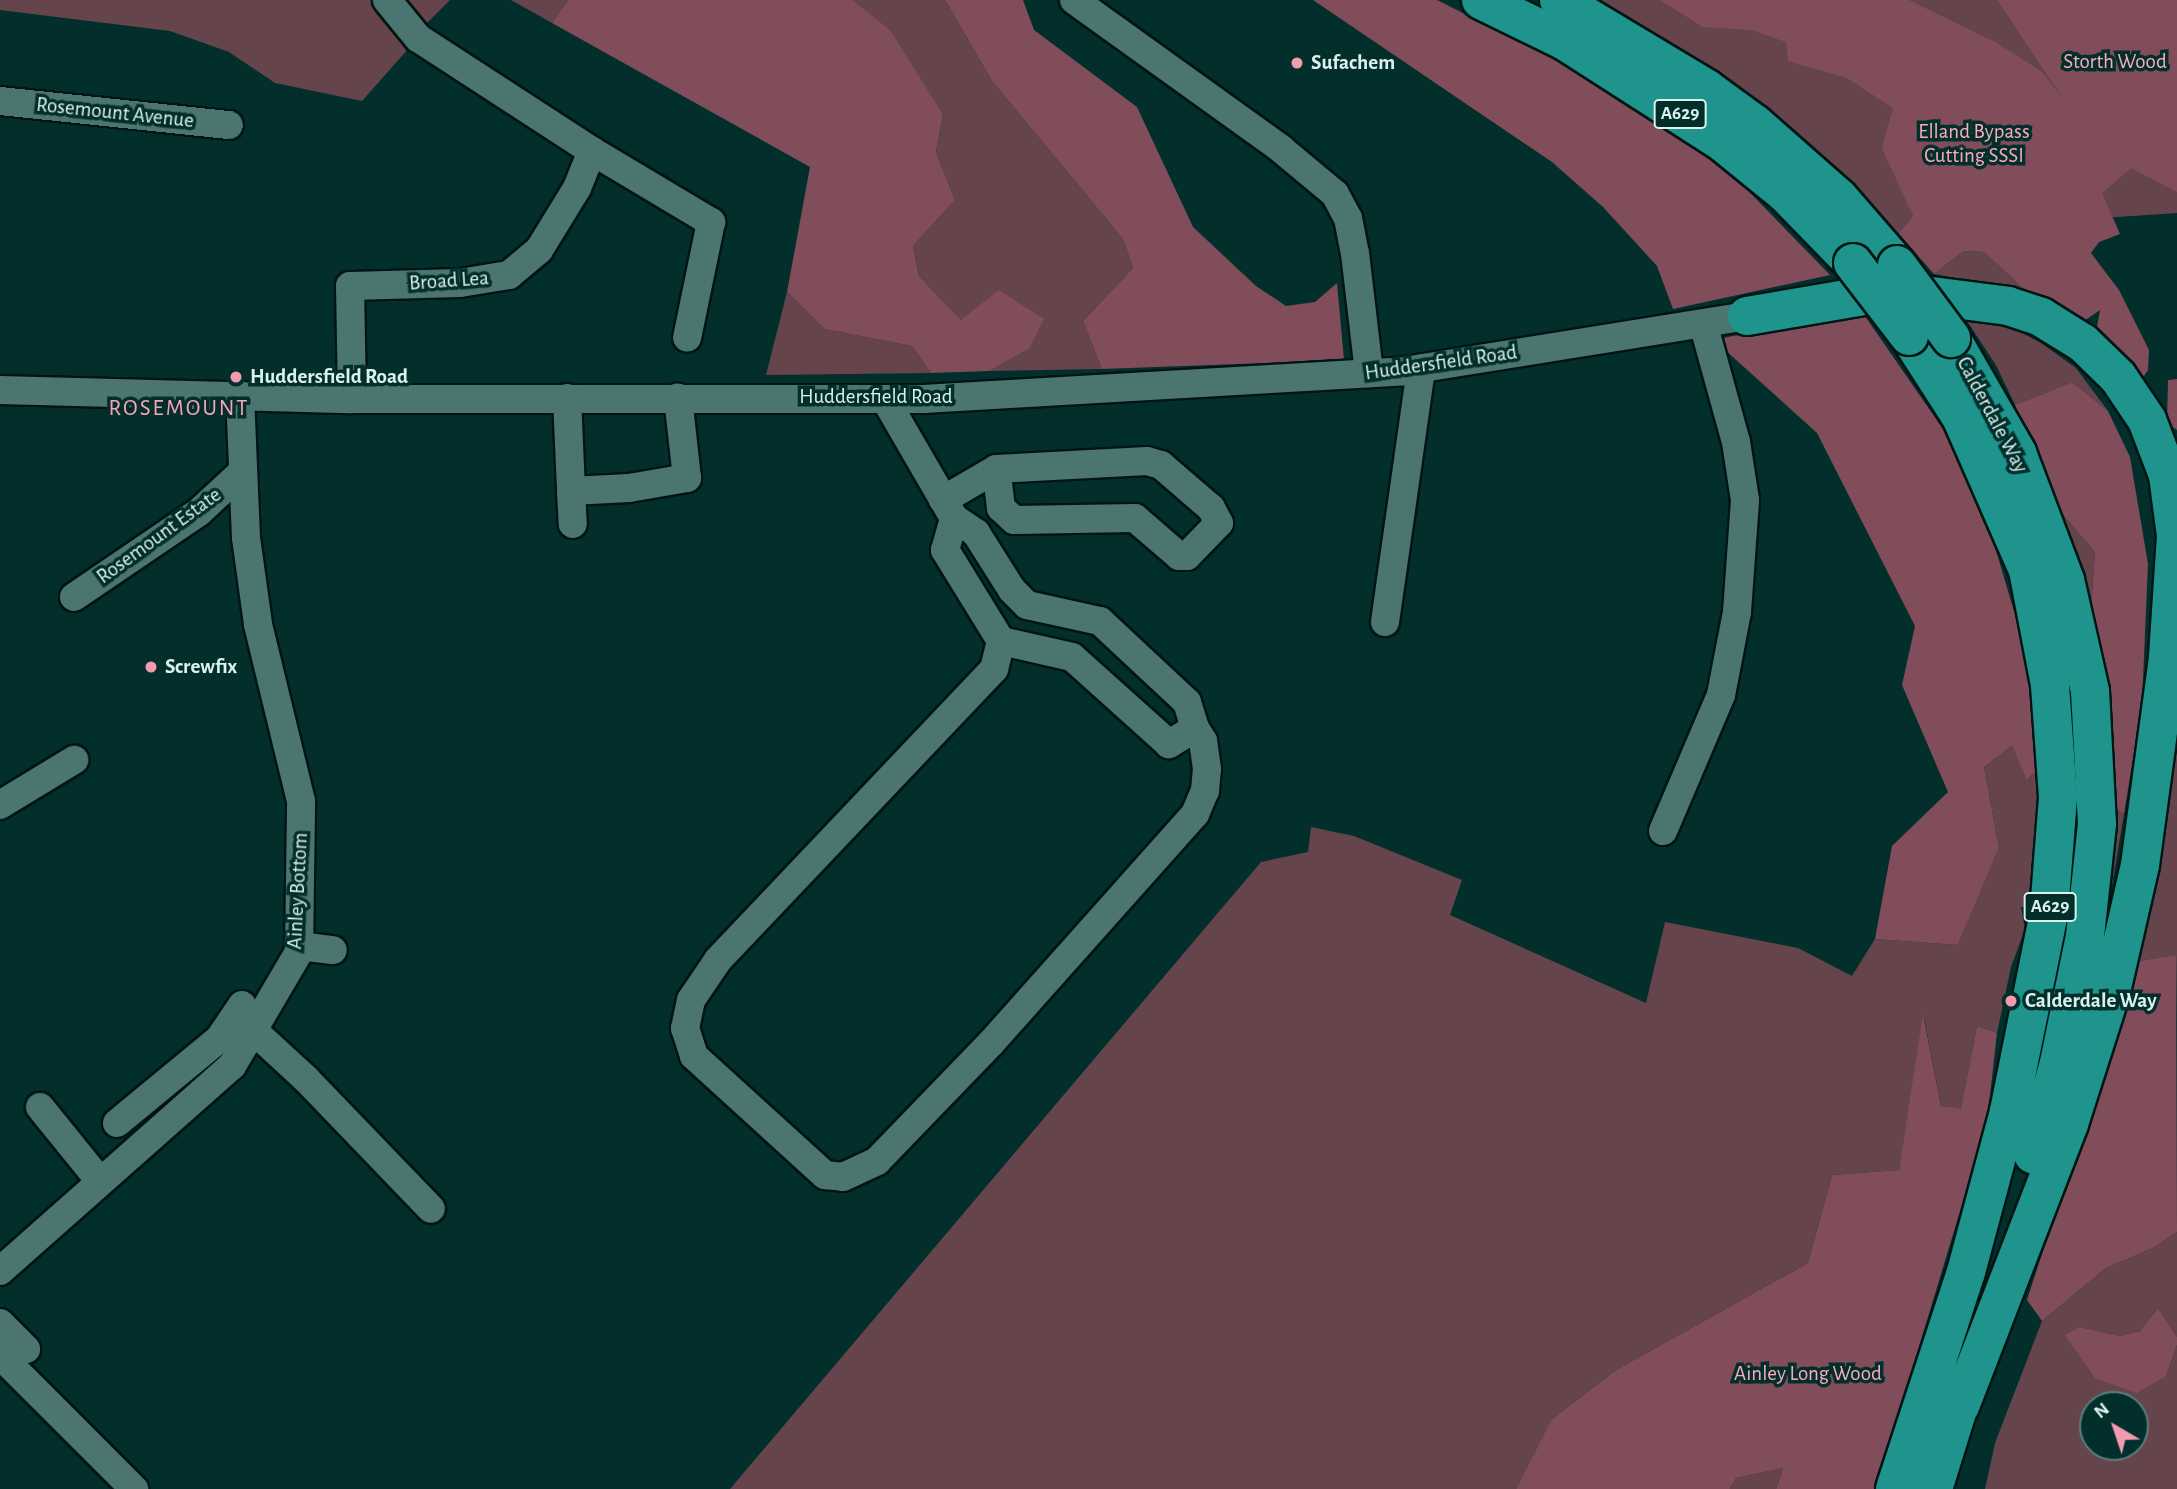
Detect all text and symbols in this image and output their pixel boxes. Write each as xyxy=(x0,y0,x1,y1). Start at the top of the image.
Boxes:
park label: Storth Wood xyxy=(2063,49,2167,75)
place label: Sufachem xyxy=(1311,50,1395,76)
marker: Sufachem xyxy=(1289,55,1305,71)
street label: Rosemount Avenue xyxy=(35,92,195,134)
road number: A629 xyxy=(1652,98,1708,130)
park label: Elland Bypass Cutting SSSI xyxy=(1918,119,2030,169)
street label: Broad Lea xyxy=(408,266,490,296)
street label: Huddersfield Road xyxy=(1363,340,1519,386)
street label: Calderdale Way xyxy=(1951,353,2033,477)
place label: Huddersfield Road xyxy=(250,364,408,390)
marker: Huddersfield Road xyxy=(228,369,244,385)
street label: Huddersfield Road xyxy=(799,384,953,410)
district label: ROSEMOUNT xyxy=(110,395,248,423)
street label: Rosemount Estate xyxy=(92,482,226,590)
place label: Screwfix xyxy=(165,654,237,680)
marker: Screwfix xyxy=(143,659,159,675)
street label: Ainley Bottom xyxy=(282,832,314,950)
road number: A629 xyxy=(2022,892,2078,923)
place label: Calderdale Way xyxy=(2025,988,2157,1014)
marker: Calderdale Way xyxy=(2003,993,2019,1009)
park label: Ainley Long Wood xyxy=(1734,1361,1882,1387)
north arrow xyxy=(2079,1391,2149,1461)
text: N xyxy=(2091,1399,2113,1422)

